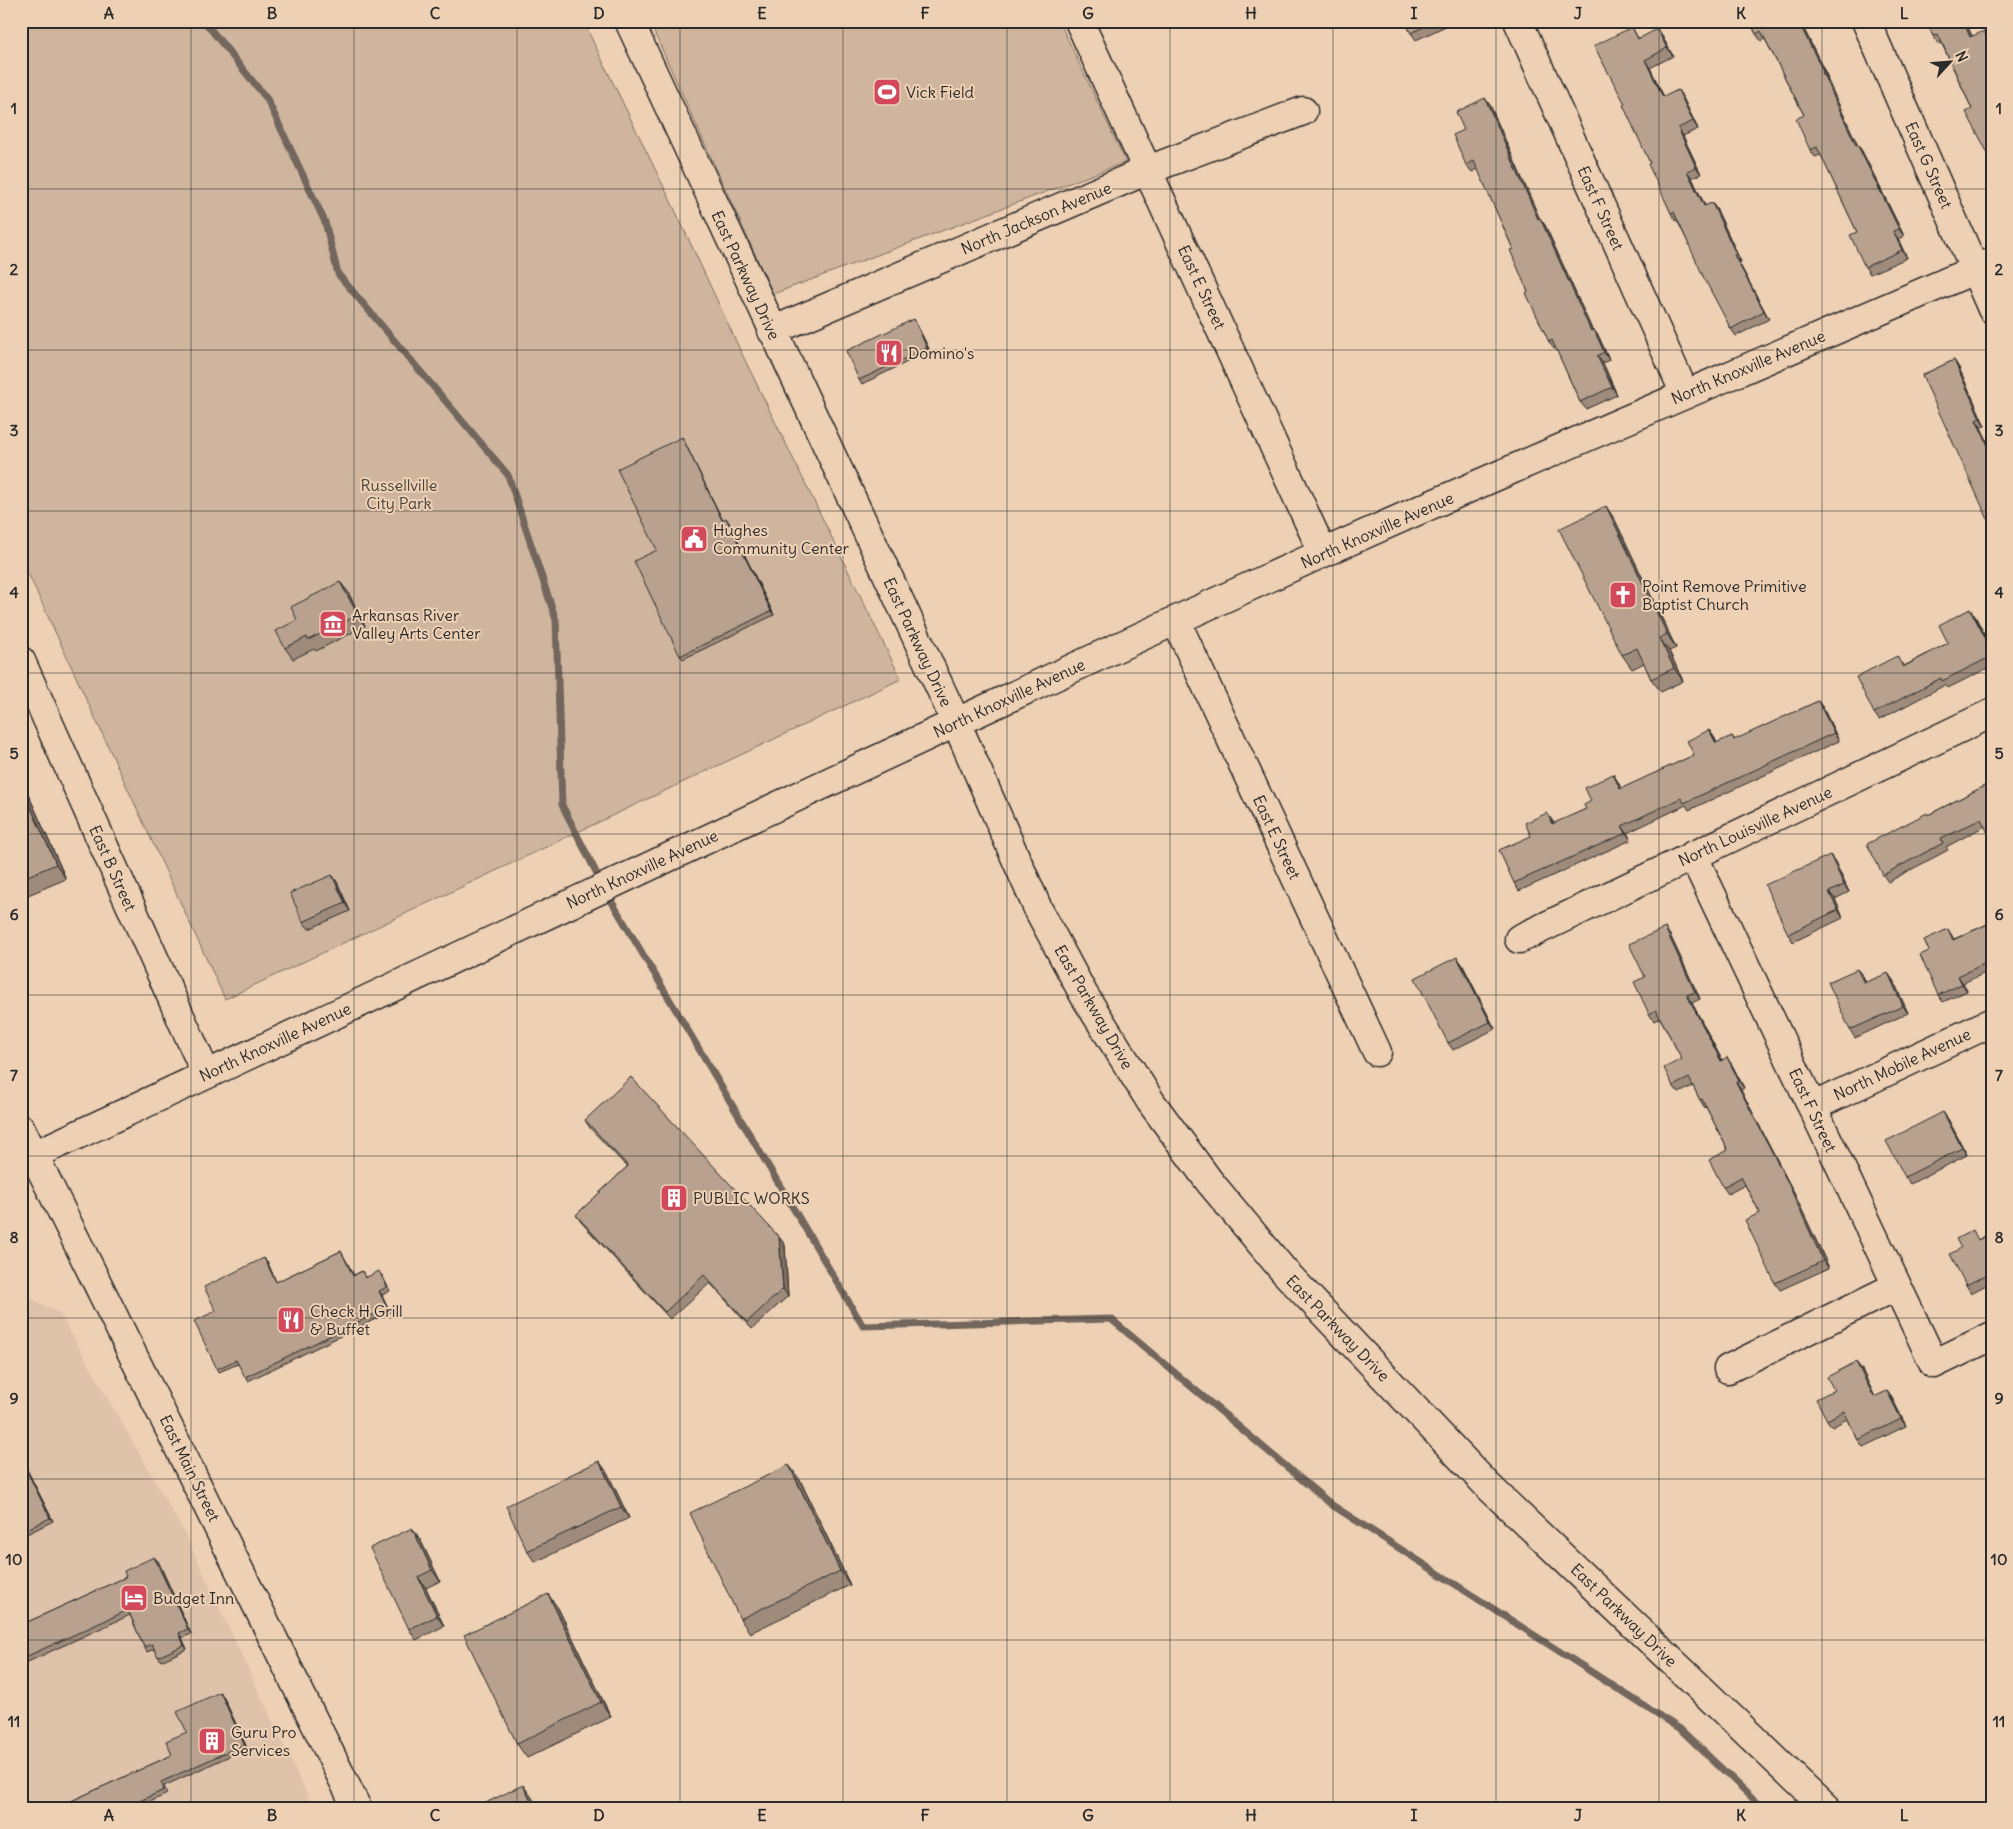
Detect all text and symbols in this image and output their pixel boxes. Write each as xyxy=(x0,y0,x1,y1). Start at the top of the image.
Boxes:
text: A xyxy=(104,3,114,23)
text: B xyxy=(267,3,278,23)
text: C xyxy=(430,3,441,23)
text: D xyxy=(593,3,605,23)
text: E xyxy=(757,3,767,23)
text: F xyxy=(920,3,930,23)
text: G xyxy=(1082,3,1094,23)
text: H xyxy=(1245,3,1257,23)
text: I xyxy=(1411,3,1418,23)
text: J xyxy=(1574,3,1583,23)
text: K xyxy=(1736,3,1746,23)
text: L xyxy=(1900,3,1909,23)
north arrow xyxy=(1926,38,1976,88)
text: N xyxy=(1951,48,1972,65)
sports icon: Vick Field xyxy=(872,77,902,107)
place label: Vick Field xyxy=(906,82,974,102)
text: 1 xyxy=(11,98,17,118)
text: 1 xyxy=(1996,98,2002,118)
street label: East G Street xyxy=(1901,119,1957,212)
street label: East F Street xyxy=(1573,163,1629,254)
street label: North Jackson Avenue xyxy=(958,177,1114,259)
street label: East Parkway Drive xyxy=(707,207,785,343)
street label: East E Street xyxy=(1174,242,1230,333)
text: 2 xyxy=(10,259,19,279)
text: 2 xyxy=(1995,259,2004,279)
street label: North Knoxville Avenue xyxy=(1668,326,1828,408)
restaurant icon: Domino's xyxy=(874,338,904,368)
place label: Domino's xyxy=(908,343,974,363)
text: 3 xyxy=(9,420,19,440)
text: 3 xyxy=(1994,420,2004,440)
park label: Russellville City Park xyxy=(361,475,437,513)
street label: North Knoxville Avenue xyxy=(1297,487,1457,573)
place label: Hughes Community Center xyxy=(713,520,850,558)
public building icon: Hughes Community Center xyxy=(679,524,709,554)
street label: East Parkway Drive xyxy=(879,574,957,710)
place label: Point Remove Primitive Baptist Church xyxy=(1642,576,1807,614)
church icon: Point Remove Primitive Baptist Church xyxy=(1608,580,1638,610)
text: 4 xyxy=(9,582,19,602)
text: 4 xyxy=(1994,582,2004,602)
place label: Arkansas River Valley Arts Center xyxy=(352,605,481,643)
museum icon: Arkansas River Valley Arts Center xyxy=(318,609,348,639)
street label: North Knoxville Avenue xyxy=(930,654,1088,742)
text: 5 xyxy=(9,743,19,763)
text: 5 xyxy=(1994,743,2004,763)
street label: North Louisville Avenue xyxy=(1675,782,1835,870)
street label: East E Street xyxy=(1249,792,1305,883)
street label: East B Street xyxy=(85,822,141,915)
street label: North Knoxville Avenue xyxy=(563,825,721,913)
text: 6 xyxy=(9,904,19,924)
text: 6 xyxy=(1994,904,2004,924)
street label: East Parkway Drive xyxy=(1050,941,1138,1073)
street label: North Knoxville Avenue xyxy=(196,998,354,1086)
street label: North Mobile Avenue xyxy=(1830,1023,1974,1105)
text: 7 xyxy=(10,1065,18,1085)
street label: East F Street xyxy=(1785,1065,1841,1156)
text: 7 xyxy=(1995,1065,2003,1085)
building icon: PUBLIC WORKS xyxy=(659,1183,689,1213)
place label: PUBLIC WORKS xyxy=(693,1188,810,1208)
text: 8 xyxy=(9,1227,19,1247)
text: 8 xyxy=(1994,1227,2004,1247)
street label: East Parkway Drive xyxy=(1282,1271,1394,1385)
place label: Check H Grill & Buffet xyxy=(310,1301,403,1339)
restaurant icon: Check H Grill & Buffet xyxy=(276,1305,306,1335)
text: 9 xyxy=(9,1388,19,1408)
text: 9 xyxy=(1994,1388,2004,1408)
street label: East Main Street xyxy=(156,1411,225,1525)
text: 10 xyxy=(6,1549,22,1569)
text: 10 xyxy=(1991,1549,2007,1569)
street label: East Parkway Drive xyxy=(1567,1559,1681,1671)
hotel icon: Budget Inn xyxy=(119,1583,149,1613)
place label: Budget Inn xyxy=(153,1588,234,1608)
text: 11 xyxy=(8,1711,20,1731)
text: 11 xyxy=(1993,1711,2005,1731)
place label: Guru Pro Services xyxy=(231,1722,297,1760)
building icon: Guru Pro Services xyxy=(197,1726,227,1756)
text: A xyxy=(104,1805,114,1825)
text: B xyxy=(267,1805,278,1825)
text: C xyxy=(430,1805,441,1825)
text: D xyxy=(593,1805,605,1825)
text: E xyxy=(757,1805,767,1825)
text: F xyxy=(920,1805,930,1825)
text: G xyxy=(1082,1805,1094,1825)
text: H xyxy=(1245,1805,1257,1825)
text: I xyxy=(1411,1805,1418,1825)
text: J xyxy=(1574,1805,1583,1825)
text: K xyxy=(1736,1805,1746,1825)
text: L xyxy=(1900,1805,1909,1825)

